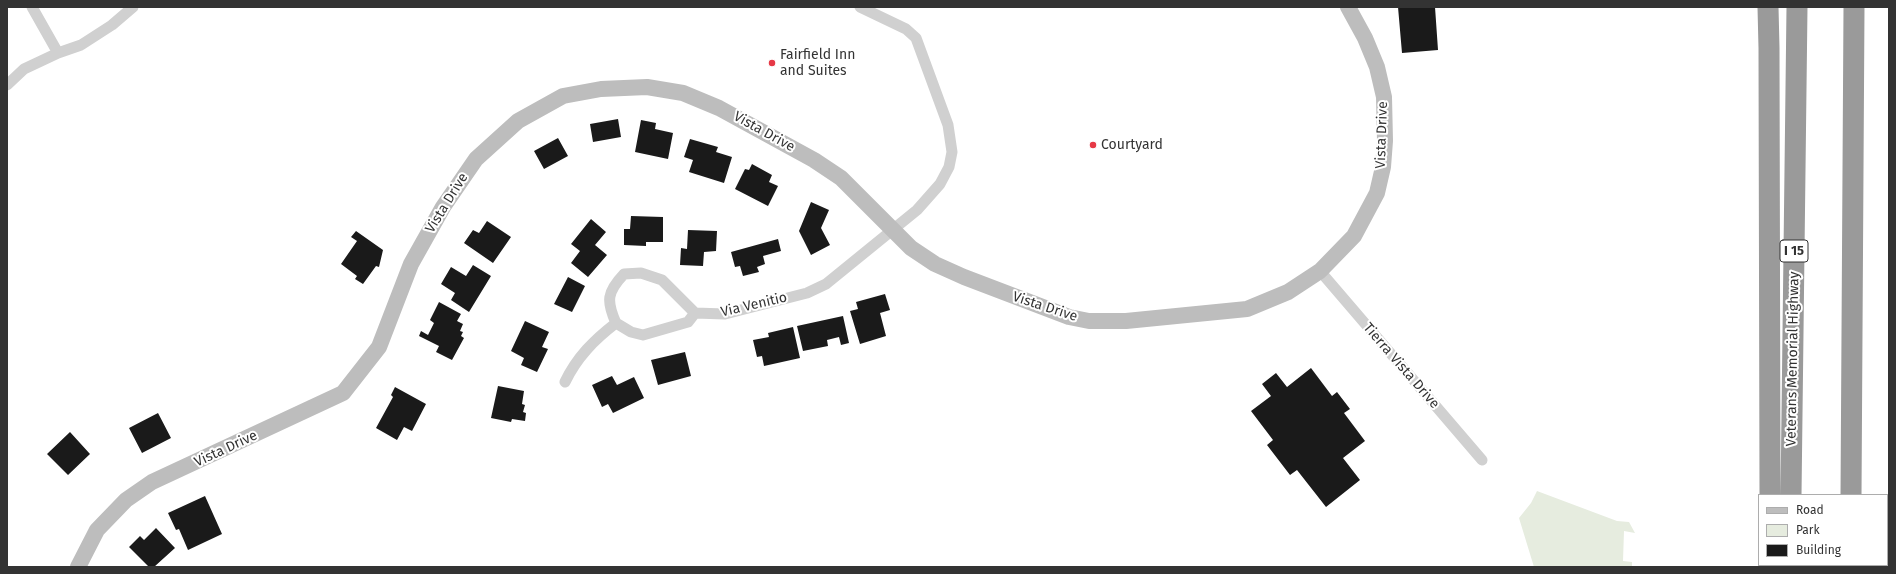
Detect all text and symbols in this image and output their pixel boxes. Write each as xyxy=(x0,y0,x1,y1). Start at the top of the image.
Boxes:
place label: Fairfield Inn and Suites xyxy=(780,47,855,80)
marker: Fairfield Inn and Suites xyxy=(767,58,777,68)
street label: Vista Drive xyxy=(1372,101,1392,169)
street label: Vista Drive xyxy=(730,108,798,156)
place label: Courtyard xyxy=(1101,137,1163,153)
marker: Courtyard xyxy=(1088,140,1098,150)
street label: Vista Drive xyxy=(422,170,472,236)
road number: I 15 xyxy=(1780,240,1808,262)
street label: Veterans Memorial Highway xyxy=(1783,271,1803,447)
street label: Via Venitio xyxy=(719,289,789,321)
street label: Vista Drive xyxy=(1010,289,1080,325)
street label: Tierra Vista Drive xyxy=(1359,320,1443,412)
street label: Vista Drive xyxy=(192,427,260,471)
legend xyxy=(1758,494,1888,566)
text: Road xyxy=(1796,503,1824,517)
text: Park xyxy=(1796,523,1820,537)
text: Building xyxy=(1796,543,1841,557)

